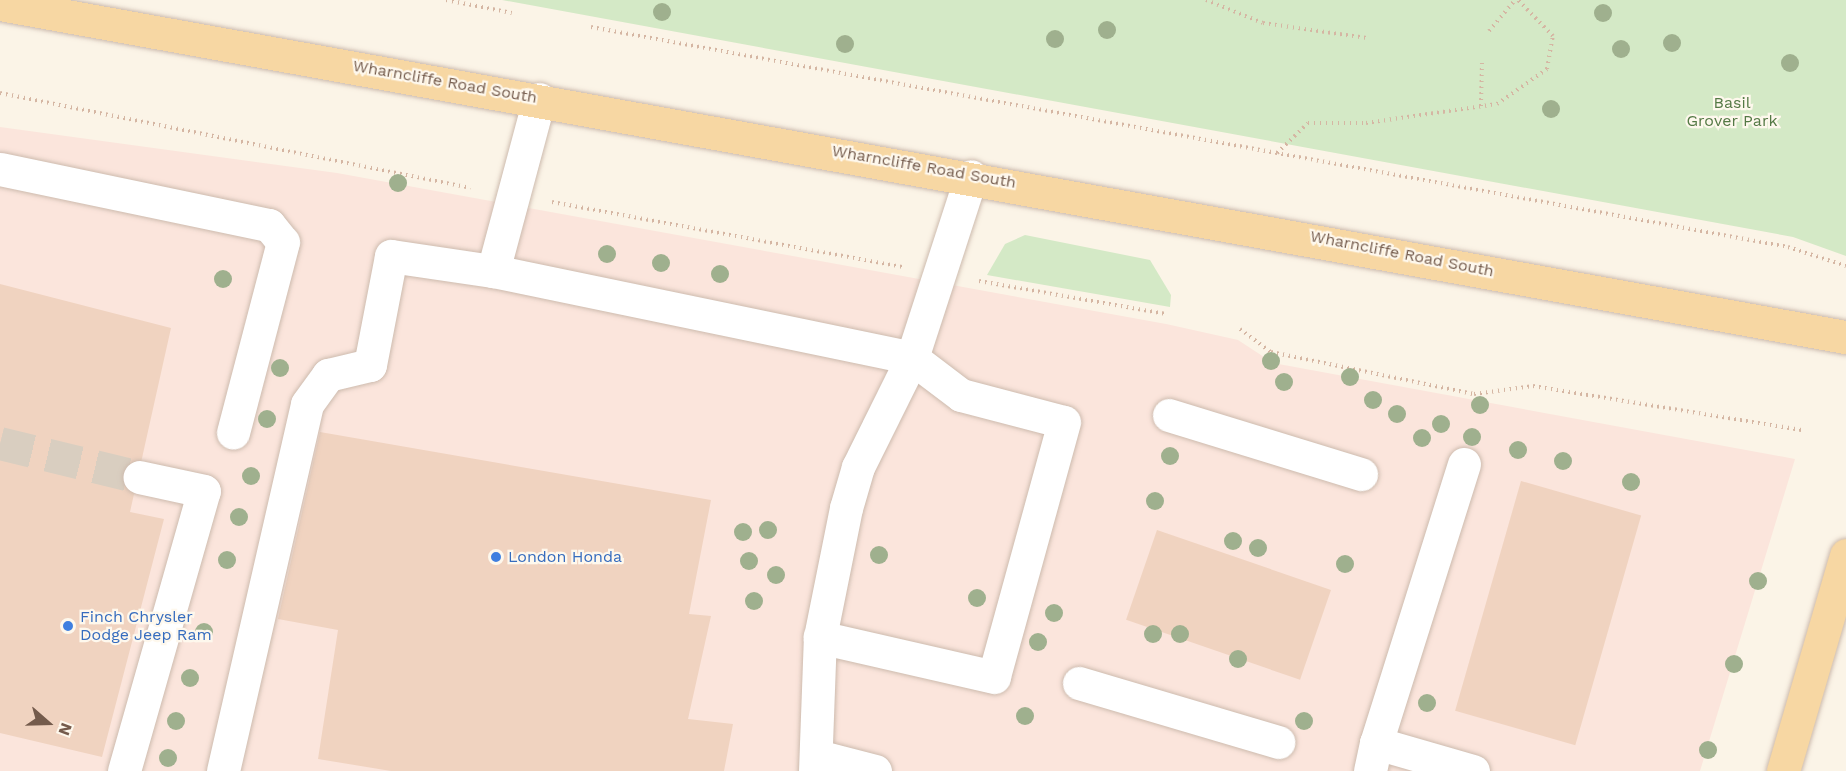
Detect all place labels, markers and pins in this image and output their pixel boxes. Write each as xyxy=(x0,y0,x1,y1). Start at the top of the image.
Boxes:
place label: London Honda xyxy=(508,547,622,567)
marker: London Honda xyxy=(489,550,503,564)
place label: Finch Chrysler Dodge Jeep Ram xyxy=(80,607,212,645)
marker: Finch Chrysler Dodge Jeep Ram xyxy=(61,619,75,633)

